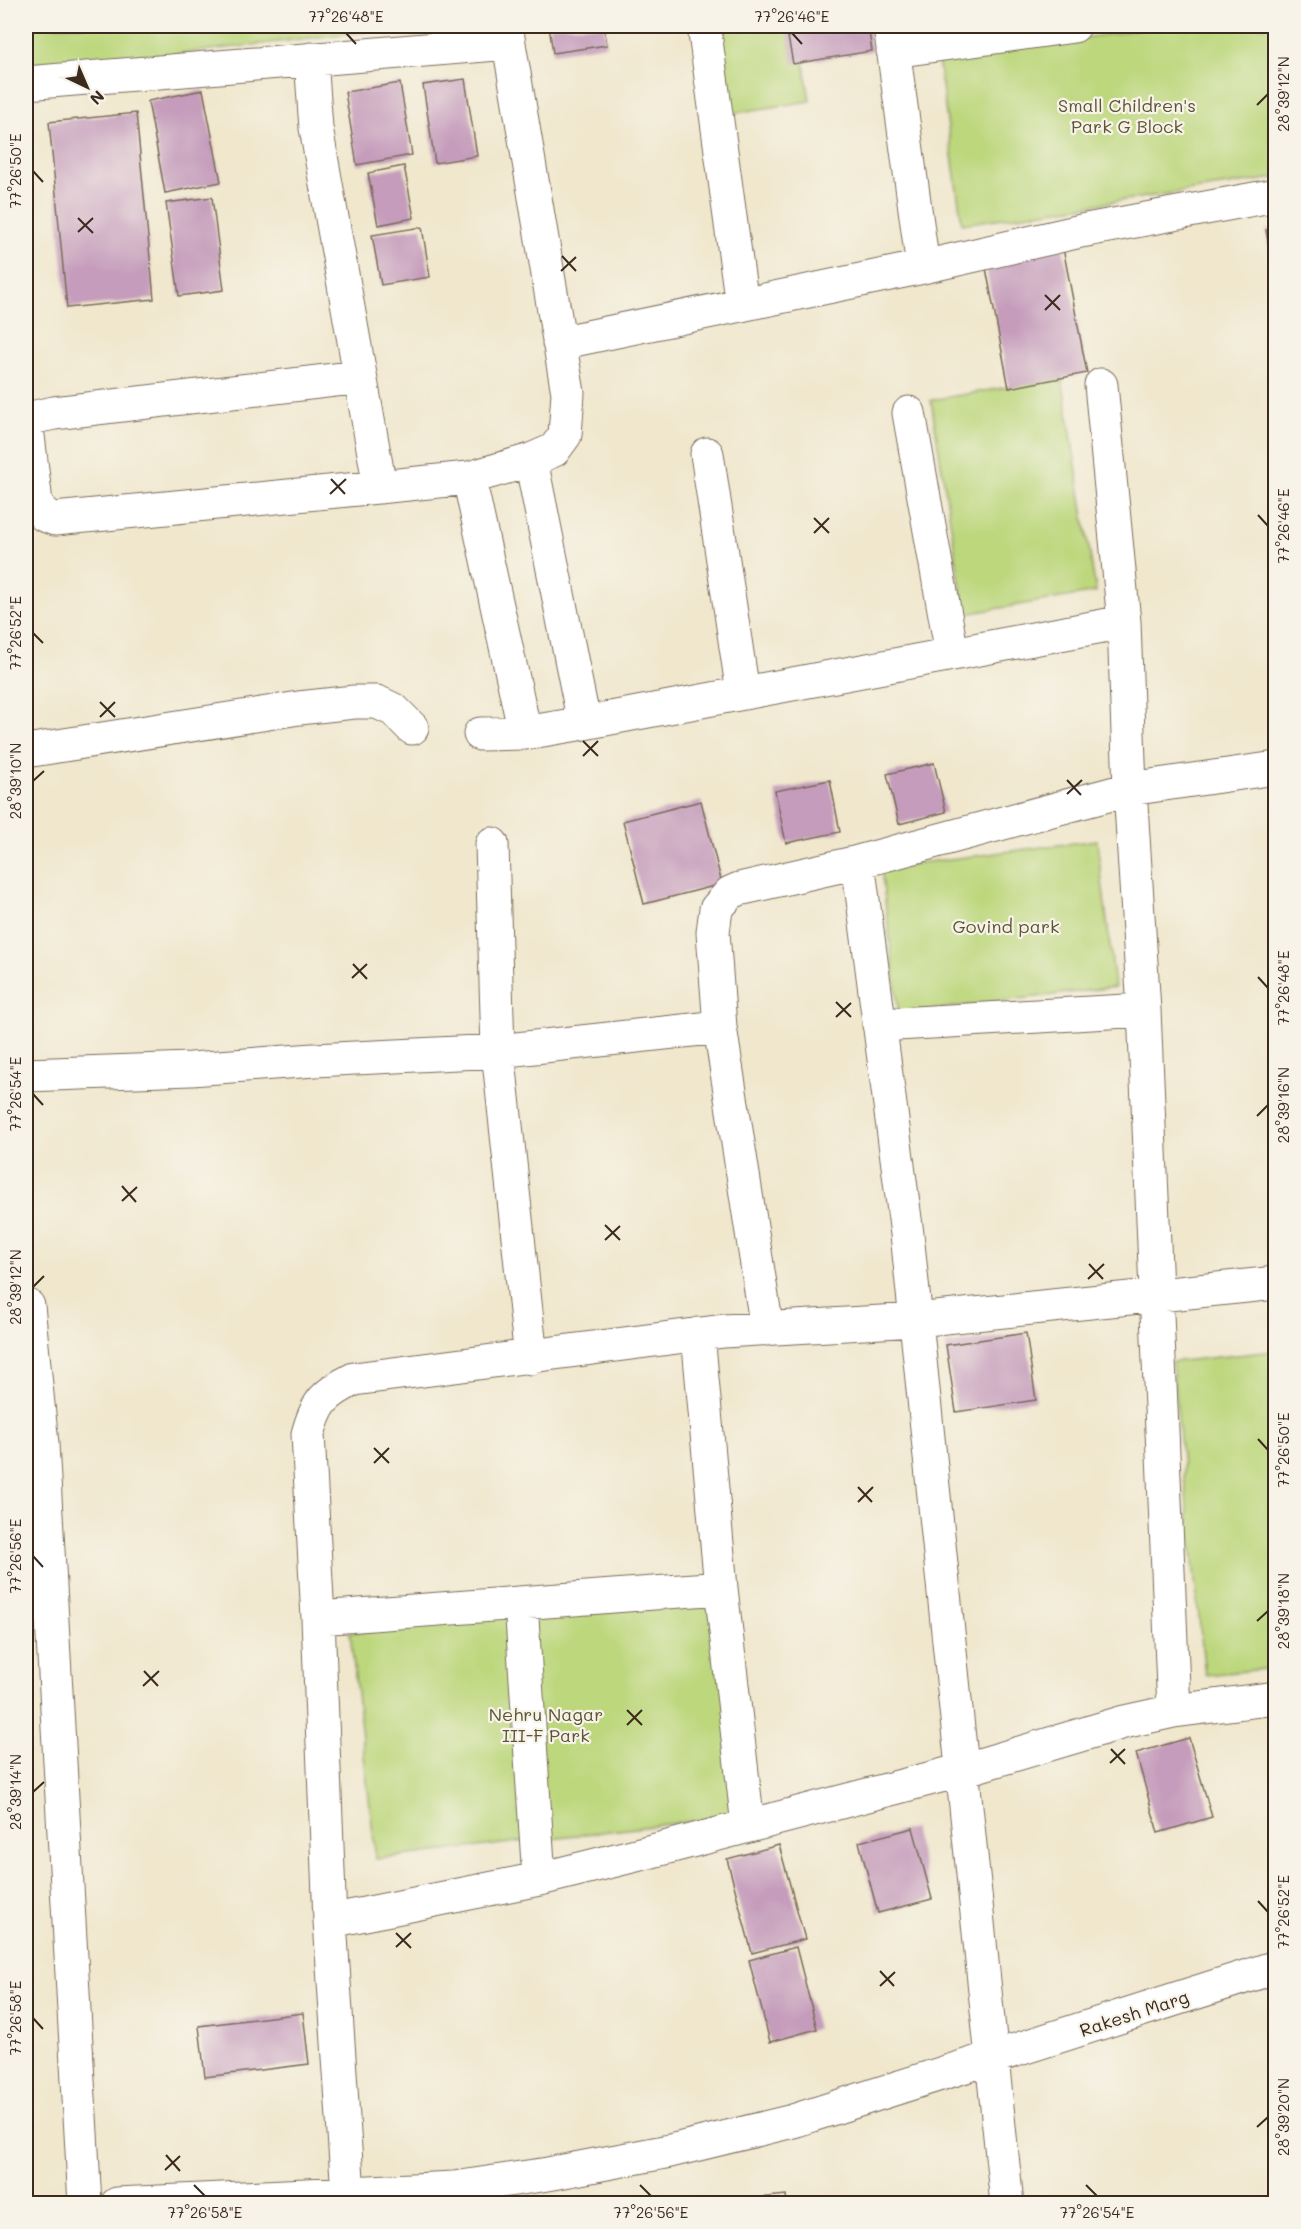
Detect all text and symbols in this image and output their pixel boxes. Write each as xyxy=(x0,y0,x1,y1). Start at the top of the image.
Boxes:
text: 77°26'48"E xyxy=(309,6,384,26)
text: 77°26'46"E xyxy=(755,6,830,26)
text: 28°39'12"N xyxy=(1273,56,1293,132)
north arrow xyxy=(57,57,117,117)
text: N xyxy=(86,86,109,110)
park label: Small Children's Park G Block xyxy=(1058,93,1196,138)
text: 77°26'50"E xyxy=(5,133,25,209)
text: 77°26'46"E xyxy=(1273,488,1293,563)
text: 77°26'52"E xyxy=(5,596,25,670)
text: 28°39'10"N xyxy=(5,743,25,819)
park label: Govind park xyxy=(952,914,1060,938)
text: 77°26'48"E xyxy=(1273,950,1293,1025)
text: 77°26'54"E xyxy=(5,1056,25,1131)
text: 28°39'16"N xyxy=(1273,1067,1293,1143)
text: 28°39'12"N xyxy=(5,1249,25,1325)
text: 77°26'50"E xyxy=(1273,1412,1293,1488)
text: 77°26'56"E xyxy=(5,1518,25,1593)
text: 28°39'18"N xyxy=(1273,1573,1293,1649)
park label: Nehru Nagar III-F Park xyxy=(489,1702,603,1747)
text: 28°39'14"N xyxy=(5,1754,25,1830)
text: 77°26'52"E xyxy=(1273,1875,1293,1949)
text: 77°26'58"E xyxy=(5,1980,25,2055)
street label: Rakesh Marg xyxy=(1076,1984,1192,2042)
text: 28°39'20"N xyxy=(1273,2078,1293,2156)
text: 77°26'58"E xyxy=(168,2202,243,2222)
text: 77°26'56"E xyxy=(614,2202,689,2222)
text: 77°26'54"E xyxy=(1060,2202,1135,2222)

